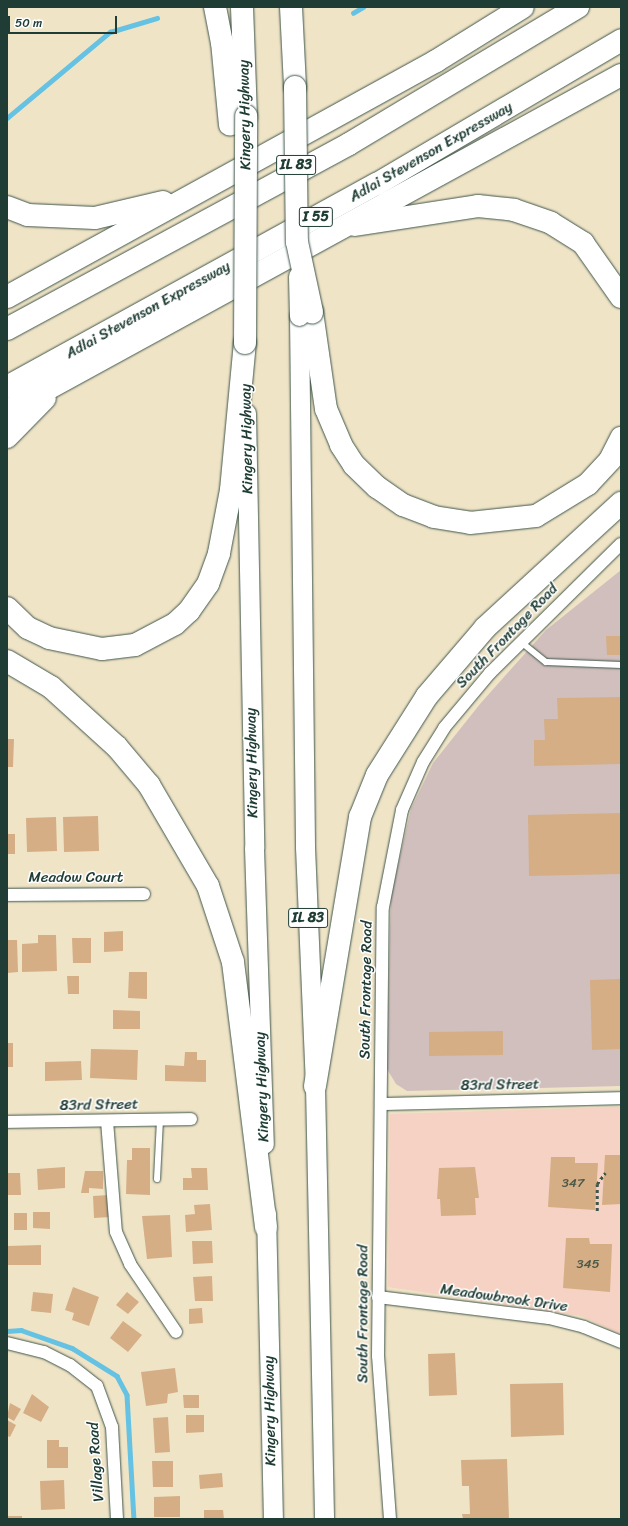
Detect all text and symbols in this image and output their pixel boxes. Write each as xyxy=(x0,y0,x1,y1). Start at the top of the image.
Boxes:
scale bar xyxy=(10,8,119,34)
text: 50 m xyxy=(15,12,42,34)
street label: Kingery Highway xyxy=(235,60,255,170)
street label: Adlai Stevenson Expressway xyxy=(345,97,517,207)
road number: IL 83 xyxy=(276,153,316,177)
road number: I 55 xyxy=(298,205,334,229)
street label: Adlai Stevenson Expressway xyxy=(62,257,234,363)
street label: Kingery Highway xyxy=(237,384,257,494)
street label: South Frontage Road xyxy=(453,580,561,692)
street label: Kingery Highway xyxy=(242,708,262,818)
street label: Meadow Court xyxy=(29,869,123,887)
road number: IL 83 xyxy=(288,906,328,930)
street label: South Frontage Road xyxy=(356,921,376,1059)
street label: Kingery Highway xyxy=(251,1032,273,1142)
street label: 83rd Street xyxy=(460,1075,540,1095)
street label: 83rd Street xyxy=(59,1095,139,1115)
house number: 347 xyxy=(562,1175,584,1191)
street label: South Frontage Road xyxy=(354,1245,372,1383)
house number: 345 xyxy=(576,1256,600,1272)
street label: Meadowbrook Drive xyxy=(439,1280,569,1316)
street label: Kingery Highway xyxy=(260,1356,280,1466)
street label: Village Road xyxy=(84,1421,108,1503)

